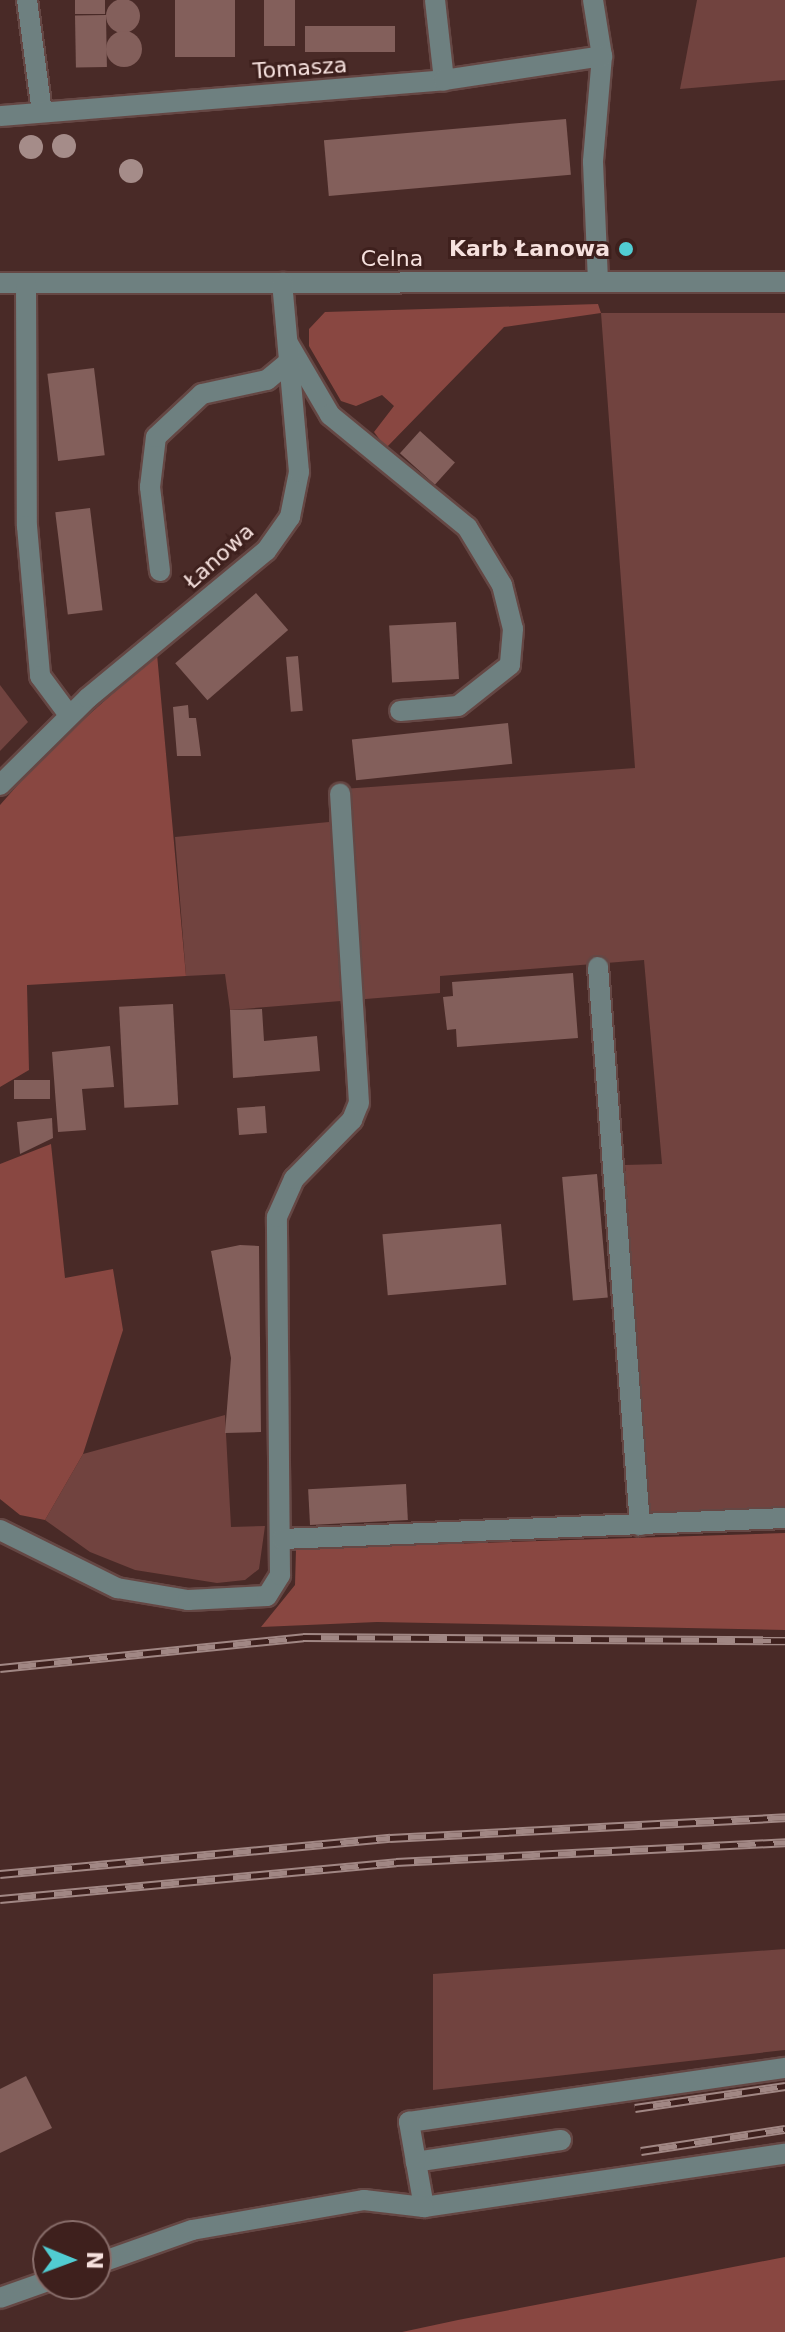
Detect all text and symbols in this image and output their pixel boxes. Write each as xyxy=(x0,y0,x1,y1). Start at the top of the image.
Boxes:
street label: Tomasza xyxy=(252,52,348,84)
place label: Karb Łanowa xyxy=(449,236,610,262)
marker: Karb Łanowa xyxy=(617,240,635,258)
street label: Celna xyxy=(361,246,423,272)
street label: Łanowa xyxy=(179,518,259,594)
north arrow xyxy=(32,2220,112,2300)
text: N xyxy=(82,2251,107,2270)

